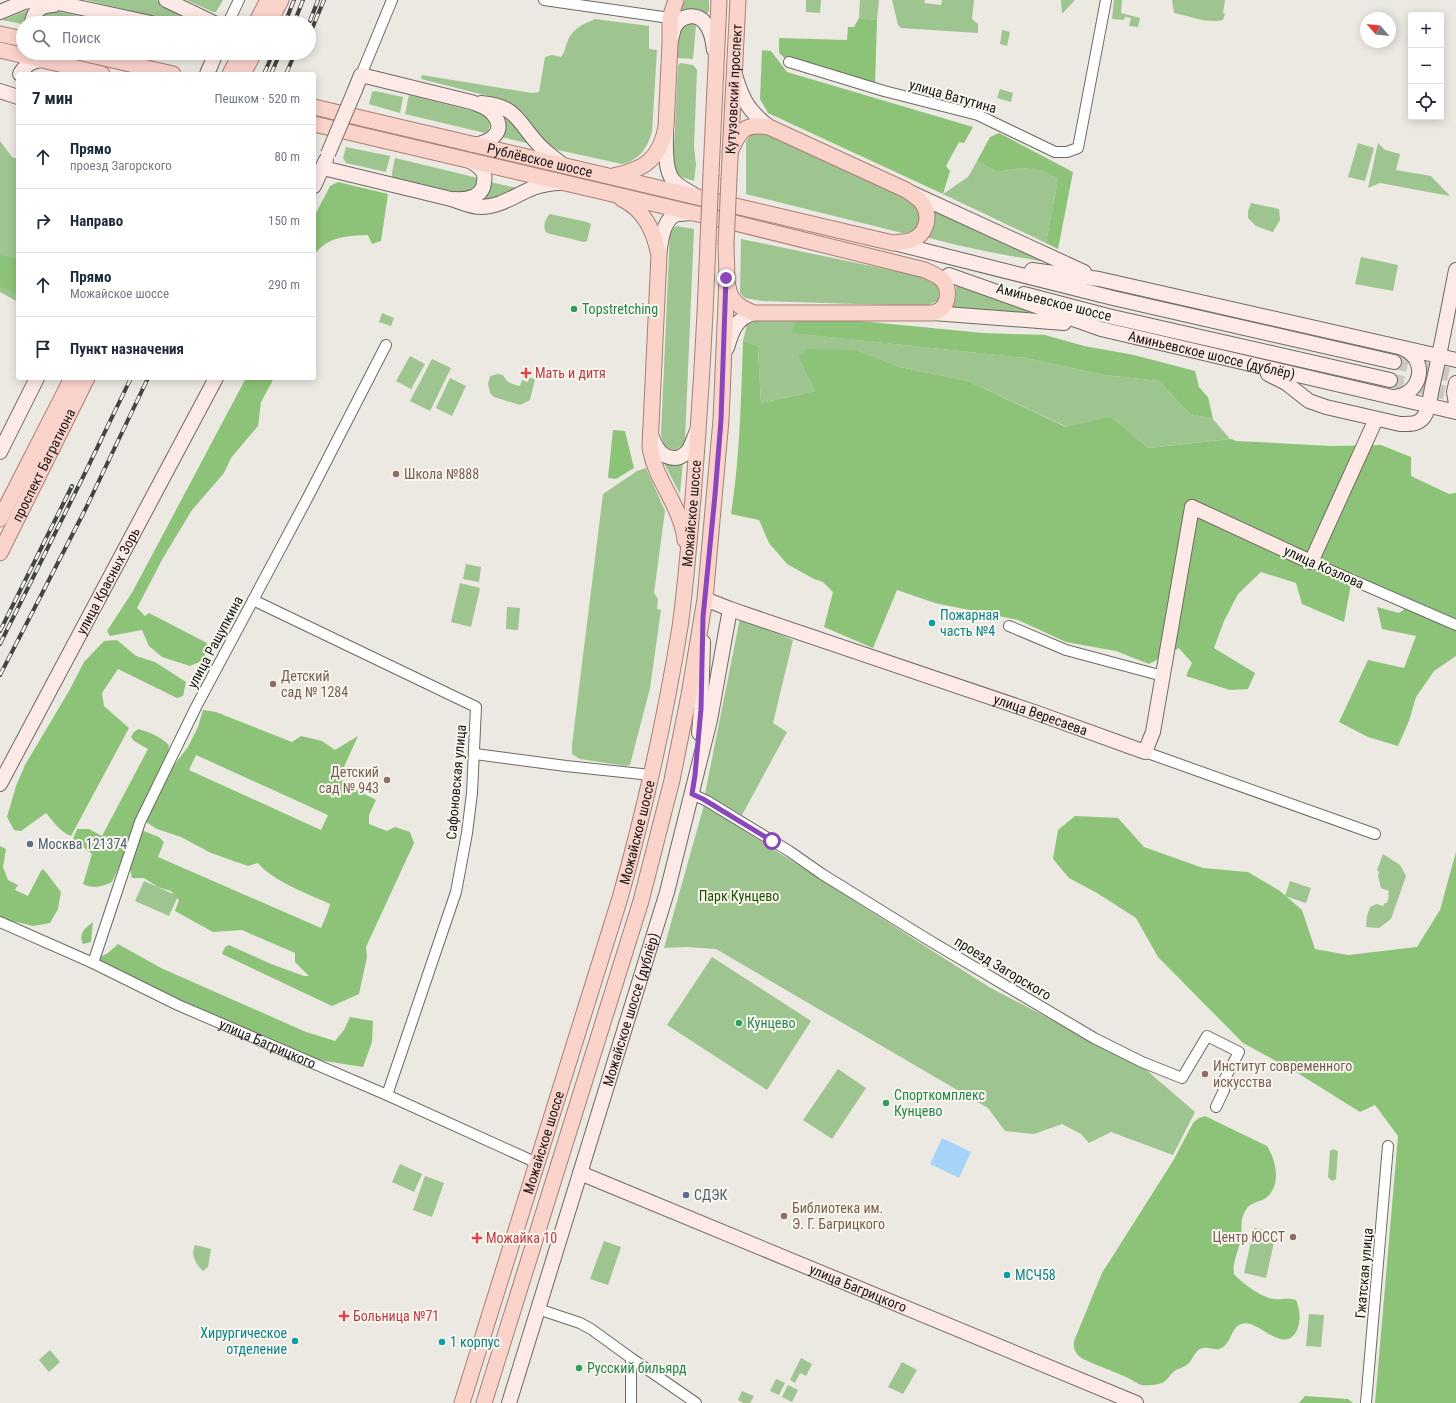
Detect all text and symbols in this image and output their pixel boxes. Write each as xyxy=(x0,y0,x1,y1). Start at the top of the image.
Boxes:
north arrow xyxy=(1360,12,1396,48)
map controls xyxy=(1408,12,1444,120)
button: + xyxy=(1408,12,1444,48)
search box xyxy=(16,16,316,60)
street label: Кутузовский проспект xyxy=(722,24,745,155)
icon: search xyxy=(30,27,52,49)
text: Поиск xyxy=(62,29,101,47)
button: − xyxy=(1408,48,1444,84)
street label: улица Ватутина xyxy=(907,76,999,116)
button: locate xyxy=(1408,84,1444,120)
text: 7 мин xyxy=(32,88,73,108)
text: Пешком · 520 m xyxy=(214,91,300,106)
text: Прямо xyxy=(70,140,111,158)
street label: Рублёвское шоссе xyxy=(486,140,594,180)
icon: ahead xyxy=(32,146,54,168)
text: 80 m xyxy=(274,149,300,164)
text: проезд Загорского xyxy=(70,158,172,173)
icon: right xyxy=(32,210,54,232)
text: Направо xyxy=(70,212,123,230)
text: 150 m xyxy=(268,213,300,228)
text: Прямо xyxy=(70,268,111,286)
route end xyxy=(717,269,735,287)
icon: ahead xyxy=(32,274,54,296)
text: 290 m xyxy=(268,277,300,292)
street label: Аминьевское шоссе xyxy=(995,280,1114,324)
text: Можайское шоссе xyxy=(70,286,169,301)
place label: Topstretching xyxy=(582,301,658,317)
marker: Topstretching xyxy=(569,304,579,314)
street label: Аминьевское шоссе (дублёр) xyxy=(1127,328,1297,383)
icon: arrive xyxy=(32,338,54,360)
text: Пункт назначения xyxy=(70,340,184,358)
place label: Мать и дитя xyxy=(535,365,606,381)
marker: Мать и дитя xyxy=(520,367,532,379)
street label: проспект Багратиона xyxy=(9,406,78,524)
street label: Можайское шоссе xyxy=(679,459,704,567)
place label: Школа №888 xyxy=(404,466,479,482)
marker: Школа №888 xyxy=(391,469,401,479)
street label: улица Красных Зорь xyxy=(73,524,143,637)
street label: улица Козлова xyxy=(1281,542,1367,592)
street label: улица Ращупкина xyxy=(184,593,246,691)
place label: Пожарная часть №4 xyxy=(940,607,999,639)
marker: Пожарная часть №4 xyxy=(927,618,937,628)
place label: Детский сад № 1284 xyxy=(281,668,348,700)
marker: Детский сад № 1284 xyxy=(268,679,278,689)
street label: улица Вересаева xyxy=(992,691,1090,739)
street label: Сафоновская улица xyxy=(443,724,469,840)
place label: Детский сад № 943 xyxy=(319,764,379,796)
marker: Детский сад № 943 xyxy=(382,775,392,785)
street label: Можайское шоссе xyxy=(616,778,658,886)
route start xyxy=(763,832,781,850)
place label: Москва 121374 xyxy=(38,836,127,852)
marker: Москва 121374 xyxy=(25,839,35,849)
park label: Парк Кунцево xyxy=(699,888,779,904)
street label: Можайское шоссе (дублёр) xyxy=(599,931,663,1088)
street label: проезд Загорского xyxy=(952,933,1054,1003)
place label: Кунцево xyxy=(747,1015,796,1031)
street label: улица Багрицкого xyxy=(217,1016,318,1071)
marker: Кунцево xyxy=(734,1018,744,1028)
place label: Институт современного искусства xyxy=(1213,1058,1352,1090)
marker: Институт современного искусства xyxy=(1200,1069,1210,1079)
place label: Спорткомплекс Кунцево xyxy=(894,1087,985,1119)
street label: Можайское шоссе xyxy=(520,1089,567,1196)
marker: Спорткомплекс Кунцево xyxy=(881,1098,891,1108)
place label: СДЭК xyxy=(694,1187,727,1203)
marker: СДЭК xyxy=(681,1190,691,1200)
place label: Библиотека им. Э. Г. Багрицкого xyxy=(792,1200,885,1232)
marker: Библиотека им. Э. Г. Багрицкого xyxy=(779,1211,789,1221)
street label: Гжатская улица xyxy=(1352,1227,1376,1319)
place label: Центр ЮССТ xyxy=(1213,1229,1285,1245)
place label: Можайка 10 xyxy=(486,1230,557,1246)
marker: Можайка 10 xyxy=(471,1232,483,1244)
marker: Центр ЮССТ xyxy=(1288,1232,1298,1242)
street label: улица Багрицкого xyxy=(807,1261,909,1315)
place label: МСЧ58 xyxy=(1015,1267,1056,1283)
marker: МСЧ58 xyxy=(1002,1270,1012,1280)
place label: Больница №71 xyxy=(353,1308,439,1324)
marker: Больница №71 xyxy=(338,1310,350,1322)
place label: Хирургическое отделение xyxy=(200,1325,287,1357)
place label: 1 корпус xyxy=(450,1334,500,1350)
marker: Хирургическое отделение xyxy=(290,1336,300,1346)
marker: 1 корпус xyxy=(437,1337,447,1347)
place label: Русский бильярд xyxy=(587,1360,687,1376)
marker: Русский бильярд xyxy=(574,1363,584,1373)

